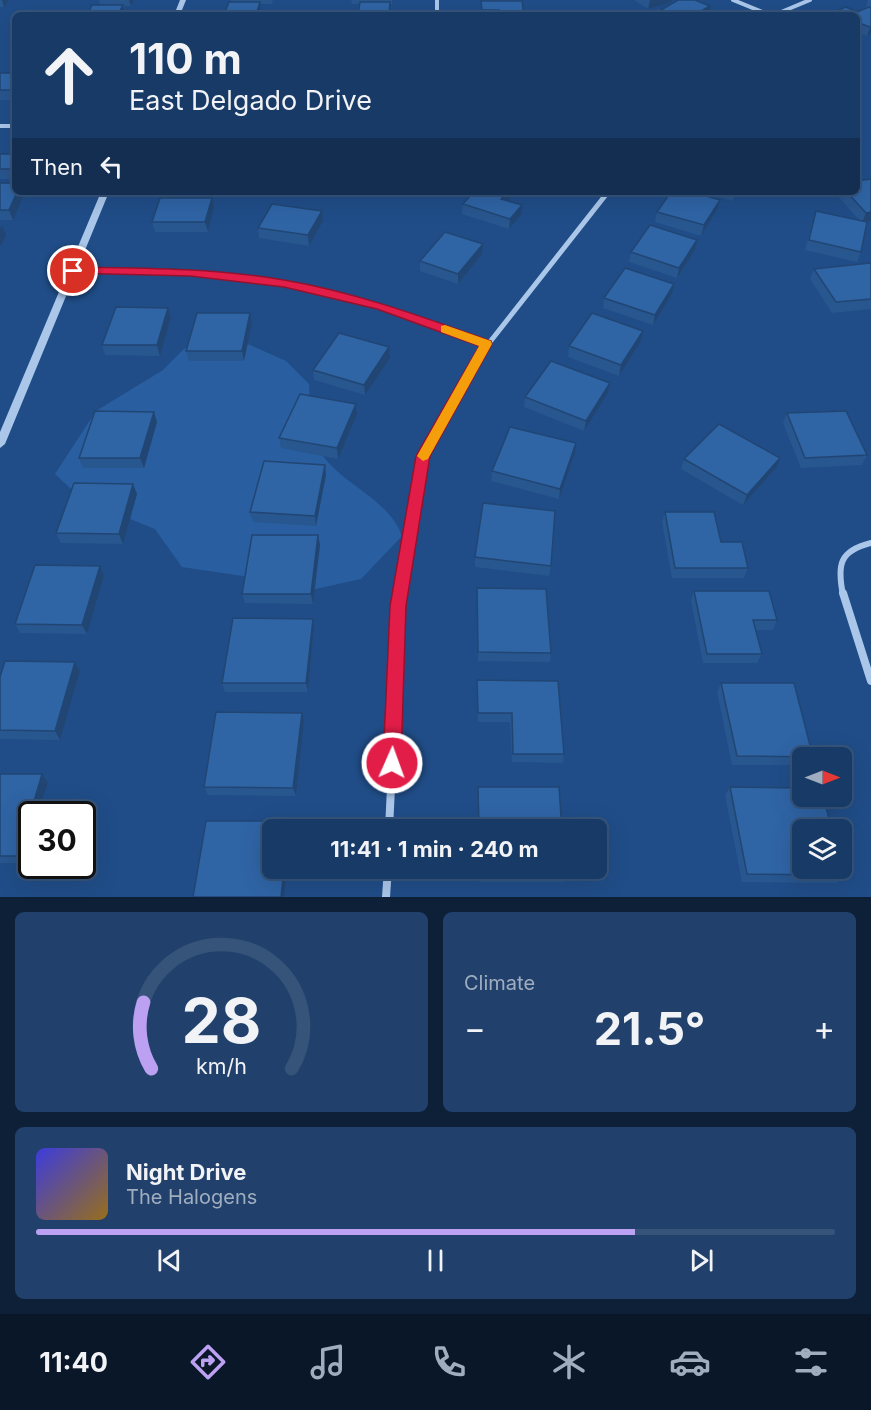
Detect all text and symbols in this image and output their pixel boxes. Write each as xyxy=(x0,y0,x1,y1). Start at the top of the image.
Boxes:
text: 110 m xyxy=(129,33,242,84)
icon: ahead xyxy=(30,36,108,114)
text: East Delgado Drive xyxy=(129,84,372,117)
icon: left xyxy=(95,150,128,183)
text: Then xyxy=(30,154,83,180)
pin xyxy=(47,245,98,296)
icon: arrive xyxy=(56,254,89,287)
position arrow xyxy=(360,731,424,795)
north arrow xyxy=(792,747,852,807)
map controls xyxy=(792,747,852,879)
speed limit sign: 30 xyxy=(18,801,96,879)
button: layers xyxy=(792,819,852,879)
text: 11:41 · 1 min · 240 m xyxy=(330,836,539,862)
text: Climate xyxy=(464,971,535,995)
text: 28 xyxy=(182,983,261,1058)
text: 21.5° xyxy=(594,1001,705,1056)
text: − xyxy=(464,1008,486,1048)
text: + xyxy=(813,1008,835,1048)
text: km/h xyxy=(196,1053,247,1079)
text: Night Drive xyxy=(126,1159,246,1185)
text: The Halogens xyxy=(126,1185,257,1209)
icon: previous xyxy=(153,1244,186,1277)
icon: pause xyxy=(419,1244,452,1277)
icon: next xyxy=(685,1244,718,1277)
icon: directions xyxy=(187,1341,229,1383)
icon: music xyxy=(307,1341,349,1383)
icon: phone xyxy=(428,1341,470,1383)
icon: climate xyxy=(548,1341,590,1383)
icon: car xyxy=(669,1341,711,1383)
icon: filters xyxy=(790,1341,832,1383)
text: 11:40 xyxy=(39,1346,108,1379)

